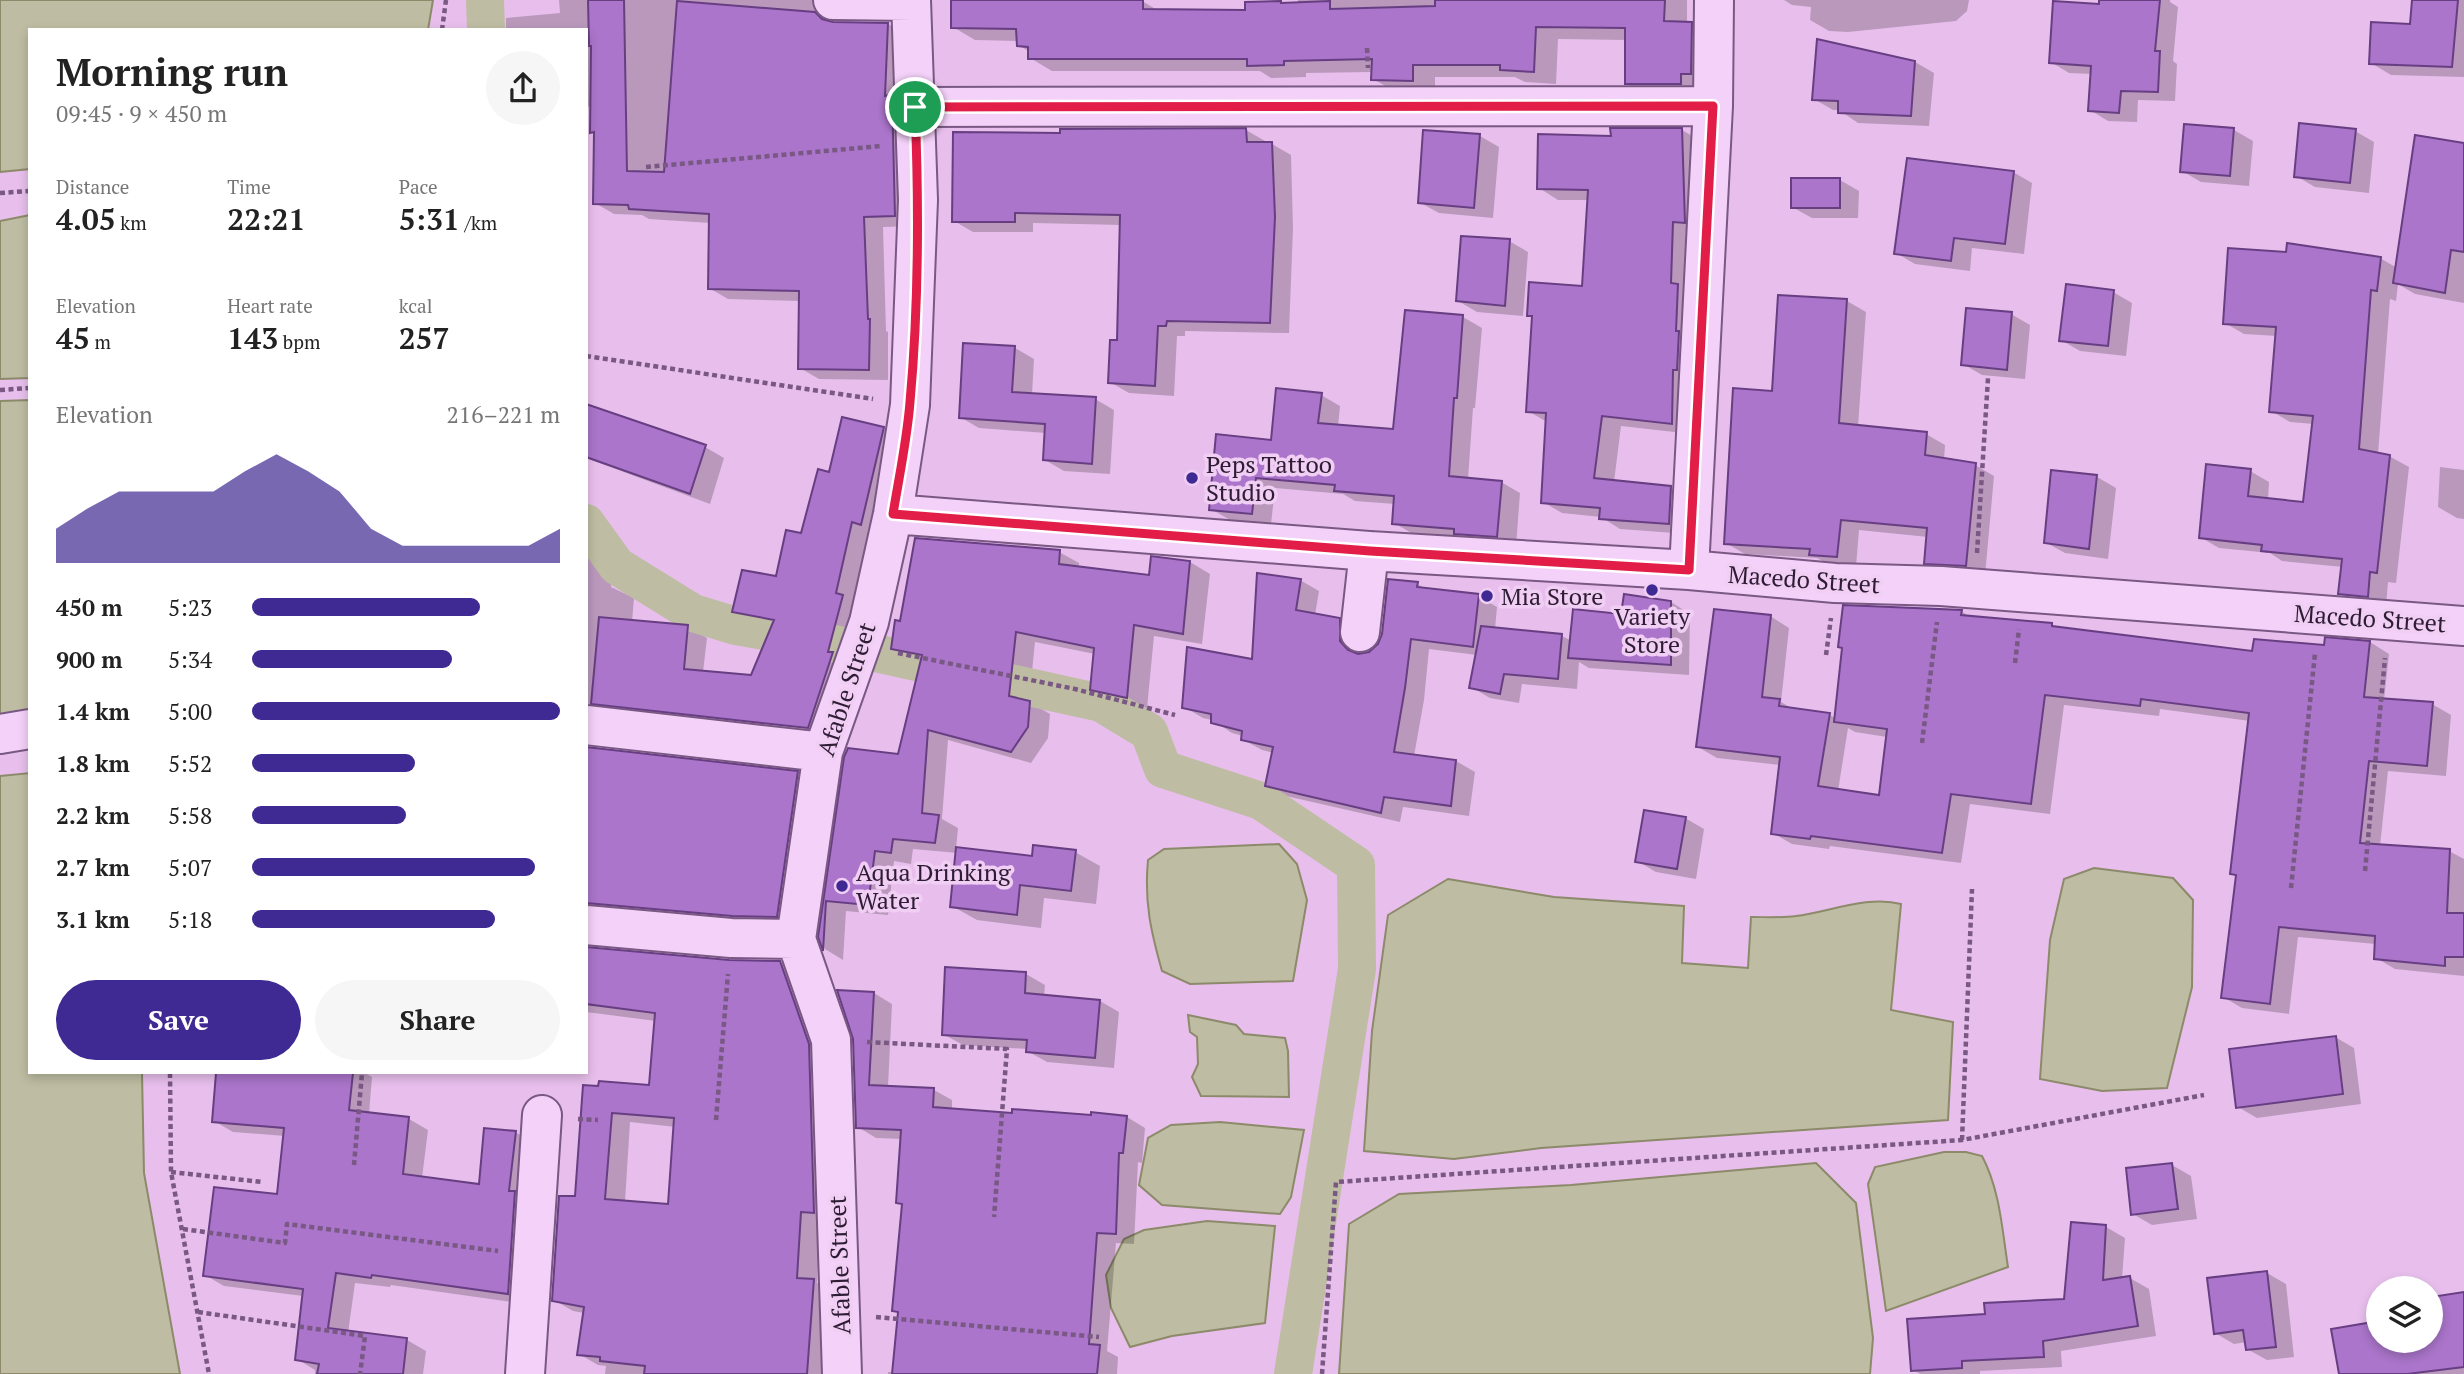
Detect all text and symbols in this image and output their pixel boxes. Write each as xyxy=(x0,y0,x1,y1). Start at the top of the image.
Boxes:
text: Morning run xyxy=(56,47,288,97)
button: share xyxy=(486,51,560,125)
pin xyxy=(885,77,945,137)
icon: arrive xyxy=(896,88,934,126)
text: 09:45 · 9 × 450 m xyxy=(56,98,227,129)
text: Distance xyxy=(56,174,129,199)
text: Time xyxy=(227,174,271,199)
text: Pace xyxy=(399,174,438,199)
text: 4.05 xyxy=(56,199,116,239)
text: 22:21 xyxy=(227,199,305,239)
text: 5:31 xyxy=(399,199,460,239)
text: km xyxy=(116,210,147,235)
text: /km xyxy=(460,210,497,235)
text: Elevation xyxy=(56,293,136,318)
text: Heart rate xyxy=(227,293,313,318)
text: kcal xyxy=(399,293,432,318)
text: 45 xyxy=(56,318,90,358)
text: 143 xyxy=(227,318,278,358)
text: 257 xyxy=(399,318,450,358)
text: m xyxy=(90,329,111,354)
text: bpm xyxy=(278,329,320,354)
text: Elevation xyxy=(56,399,153,430)
text: 216–221 m xyxy=(447,399,560,430)
place label: Peps Tattoo Studio xyxy=(1206,448,1332,508)
marker: Peps Tattoo Studio xyxy=(1184,470,1200,486)
street label: Macedo Street xyxy=(1727,558,1881,600)
place label: Mia Store xyxy=(1501,580,1603,612)
marker: Variety Store xyxy=(1644,582,1660,598)
marker: Mia Store xyxy=(1479,588,1495,604)
text: 450 m xyxy=(56,592,122,623)
text: 5:23 xyxy=(168,592,212,623)
street label: Macedo Street xyxy=(2293,597,2447,639)
place label: Variety Store xyxy=(1614,600,1691,660)
street label: Afable Street xyxy=(809,618,883,760)
text: 900 m xyxy=(56,644,122,675)
text: 5:34 xyxy=(168,644,212,675)
text: 1.4 km xyxy=(56,696,130,727)
text: 5:00 xyxy=(168,696,212,727)
text: 1.8 km xyxy=(56,748,130,779)
text: 5:52 xyxy=(168,748,212,779)
text: 2.2 km xyxy=(56,800,130,831)
text: 5:58 xyxy=(168,800,212,831)
text: 2.7 km xyxy=(56,852,130,883)
text: 5:07 xyxy=(168,852,212,883)
place label: Aqua Drinking Water xyxy=(856,856,1011,916)
marker: Aqua Drinking Water xyxy=(834,878,850,894)
text: 3.1 km xyxy=(56,904,130,935)
text: 5:18 xyxy=(168,904,212,935)
button: Save xyxy=(56,980,301,1060)
button: Share xyxy=(315,980,560,1060)
street label: Afable Street xyxy=(821,1195,857,1335)
map controls xyxy=(2366,1276,2443,1353)
button: layers xyxy=(2366,1276,2443,1353)

